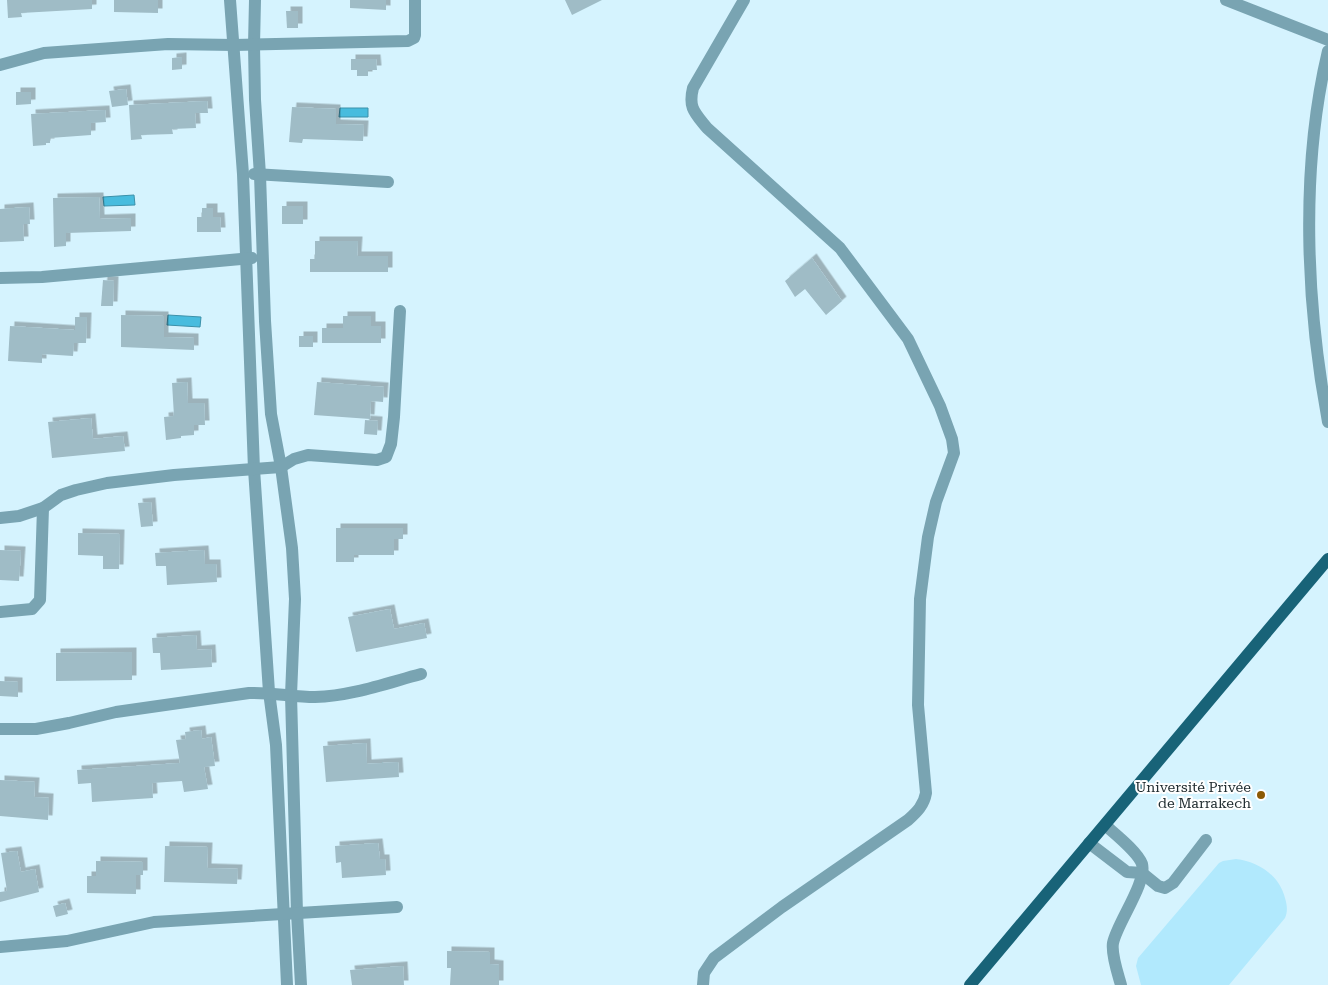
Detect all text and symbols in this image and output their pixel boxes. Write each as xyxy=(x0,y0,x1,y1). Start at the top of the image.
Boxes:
place label: Université Privée de Marrakech xyxy=(1135,779,1251,811)
marker: Université Privée de Marrakech xyxy=(1255,789,1267,801)

